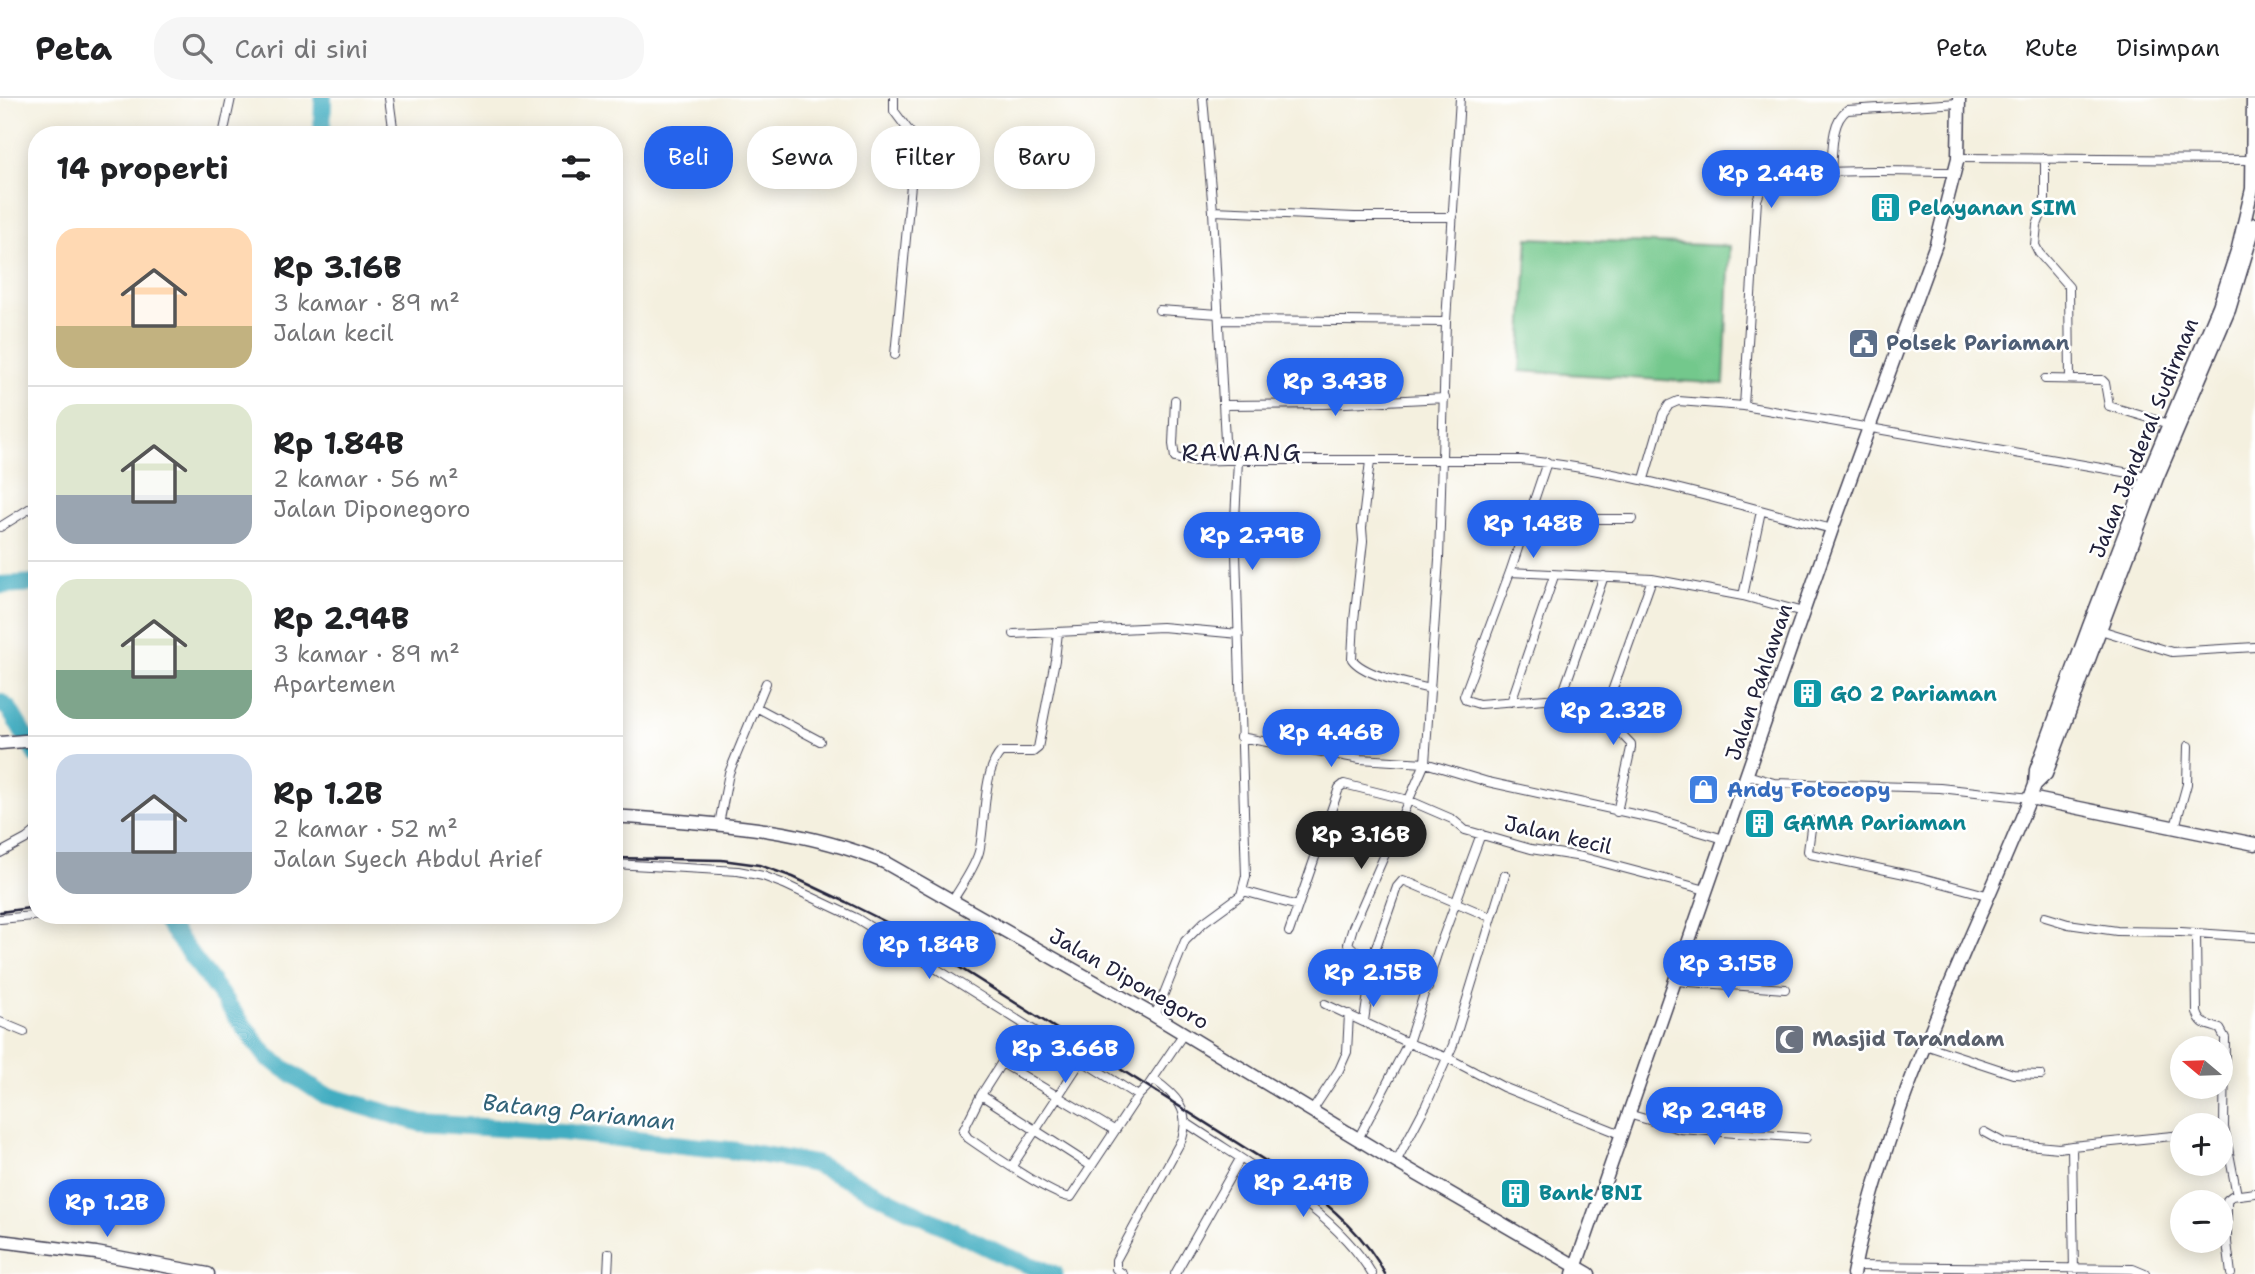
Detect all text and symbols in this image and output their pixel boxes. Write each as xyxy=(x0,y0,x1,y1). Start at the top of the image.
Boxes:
search box xyxy=(154,17,644,80)
text: Peta xyxy=(35,26,112,71)
icon: search xyxy=(178,29,216,67)
text: Cari di sini xyxy=(234,31,368,66)
text: Peta xyxy=(1936,32,1987,64)
text: Rute xyxy=(2025,32,2078,64)
text: Disimpan xyxy=(2116,32,2220,64)
chip: Beli xyxy=(644,126,733,189)
chip: Sewa xyxy=(747,126,857,189)
chip: Filter xyxy=(871,126,980,189)
chip: Baru xyxy=(994,126,1095,189)
text: 14 properti xyxy=(56,148,229,189)
icon: filters xyxy=(557,149,595,187)
pin: Rp 2.44B xyxy=(1699,150,1843,210)
text: Rp 2.44B xyxy=(1718,158,1824,188)
building icon: Pelayanan SIM xyxy=(1868,191,1902,225)
place label: Pelayanan SIM xyxy=(1908,194,2077,222)
text: Rp 3.16B xyxy=(273,247,402,288)
icon: home xyxy=(112,256,196,340)
text: 3 kamar · 89 m² xyxy=(273,288,460,318)
street label: Jalan Jenderal Sudirman xyxy=(2083,314,2205,562)
text: Jalan kecil xyxy=(273,318,393,348)
public building icon: Polsek Pariaman xyxy=(1846,326,1880,360)
place label: Polsek Pariaman xyxy=(1886,329,2070,357)
pin: Rp 3.43B xyxy=(1263,358,1407,418)
text: Rp 3.43B xyxy=(1283,366,1387,396)
text: Rp 1.84B xyxy=(273,423,404,464)
icon: home xyxy=(112,432,196,516)
district label: RAWANG xyxy=(1181,437,1303,469)
text: 2 kamar · 56 m² xyxy=(273,464,459,494)
text: Jalan Diponegoro xyxy=(273,494,470,524)
pin: Rp 1.48B xyxy=(1461,500,1605,560)
text: Rp 1.48B xyxy=(1483,508,1583,538)
pin: Rp 2.79B xyxy=(1180,512,1324,572)
text: Rp 2.79B xyxy=(1200,520,1304,550)
text: Rp 2.94B xyxy=(273,598,409,639)
street label: Jalan Pahlawan xyxy=(1719,600,1799,764)
icon: home xyxy=(112,607,196,691)
text: 3 kamar · 89 m² xyxy=(273,639,460,669)
text: Apartemen xyxy=(273,669,396,699)
building icon: GO 2 Pariaman xyxy=(1790,677,1824,711)
place label: GO 2 Pariaman xyxy=(1830,680,1997,708)
pin: Rp 2.32B xyxy=(1541,688,1685,747)
text: Rp 2.32B xyxy=(1560,695,1666,725)
pin: Rp 4.46B xyxy=(1259,710,1403,769)
text: Rp 4.46B xyxy=(1278,717,1384,747)
text: Rp 1.2B xyxy=(273,773,383,814)
shop icon: Andy Fotocopy xyxy=(1687,773,1721,807)
place label: Andy Fotocopy xyxy=(1727,776,1891,804)
icon: home xyxy=(112,782,196,866)
building icon: GAMA Pariaman xyxy=(1743,806,1777,840)
street label: Jalan kecil xyxy=(1501,809,1615,861)
place label: GAMA Pariaman xyxy=(1783,809,1966,837)
pin: Rp 3.16B xyxy=(1289,812,1433,871)
text: 2 kamar · 52 m² xyxy=(273,814,458,844)
text: Rp 3.16B xyxy=(1312,819,1410,849)
text: Jalan Syech Abdul Arief xyxy=(273,844,542,874)
pin: Rp 1.84B xyxy=(857,922,1001,981)
street label: Jalan Diponegoro xyxy=(1044,922,1214,1036)
text: Rp 1.84B xyxy=(879,929,979,959)
pin: Rp 3.15B xyxy=(1656,940,1800,1000)
text: Rp 3.15B xyxy=(1679,948,1777,978)
pin: Rp 2.15B xyxy=(1301,950,1445,1009)
text: Rp 2.15B xyxy=(1324,957,1422,987)
mosque icon: Masjid Tarandam xyxy=(1772,1022,1806,1056)
place label: Masjid Tarandam xyxy=(1812,1025,2004,1053)
pin: Rp 3.66B xyxy=(993,1026,1137,1085)
text: Rp 3.66B xyxy=(1012,1033,1118,1063)
north arrow xyxy=(2170,1036,2233,1099)
map controls xyxy=(2170,1036,2233,1253)
water label: Batang Pariaman xyxy=(481,1087,677,1137)
pin: Rp 2.94B xyxy=(1642,1088,1786,1147)
text: Rp 2.94B xyxy=(1662,1095,1766,1125)
button: + xyxy=(2170,1113,2233,1176)
pin: Rp 2.41B xyxy=(1231,1160,1375,1219)
text: Rp 2.41B xyxy=(1253,1167,1353,1197)
building icon: Bank BNI xyxy=(1499,1176,1533,1210)
place label: Bank BNI xyxy=(1539,1179,1643,1207)
pin: Rp 1.2B xyxy=(42,1180,172,1239)
text: Rp 1.2B xyxy=(65,1187,149,1217)
button: − xyxy=(2170,1190,2233,1253)

